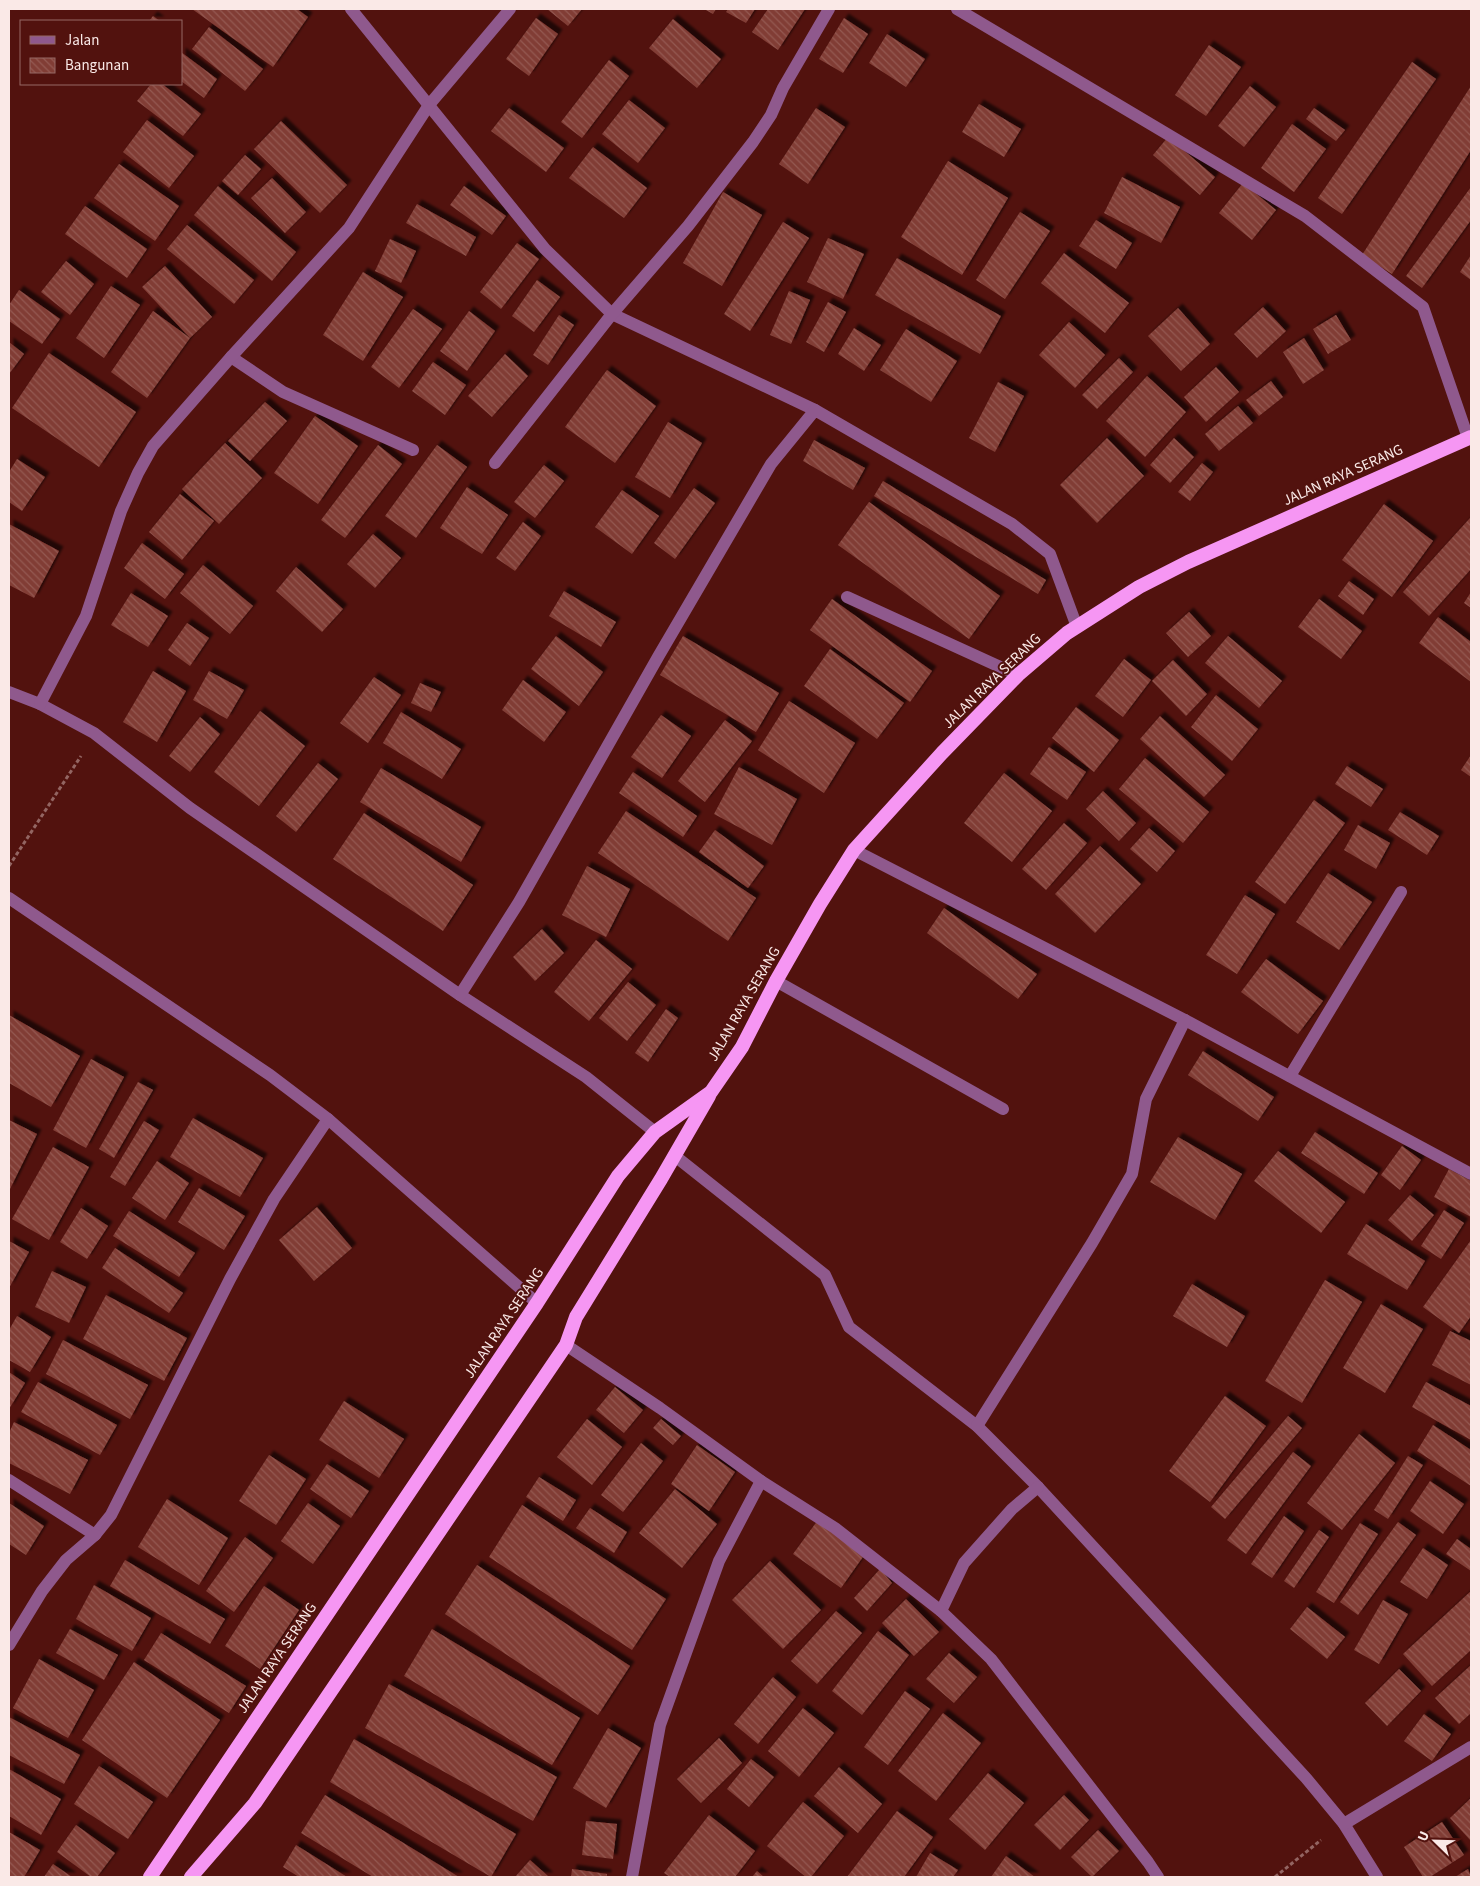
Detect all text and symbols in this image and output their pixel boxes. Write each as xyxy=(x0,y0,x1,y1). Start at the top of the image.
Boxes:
legend xyxy=(20,20,182,85)
text: Jalan xyxy=(65,30,99,51)
text: Bangunan xyxy=(65,55,129,76)
street label: JALAN RAYA SERANG xyxy=(1280,439,1406,511)
street label: JALAN RAYA SERANG xyxy=(938,628,1046,734)
street label: JALAN RAYA SERANG xyxy=(703,943,785,1065)
street label: JALAN RAYA SERANG xyxy=(459,1263,549,1383)
street label: JALAN RAYA SERANG xyxy=(232,1598,322,1718)
north arrow xyxy=(1410,1816,1460,1866)
text: U xyxy=(1413,1828,1435,1845)

